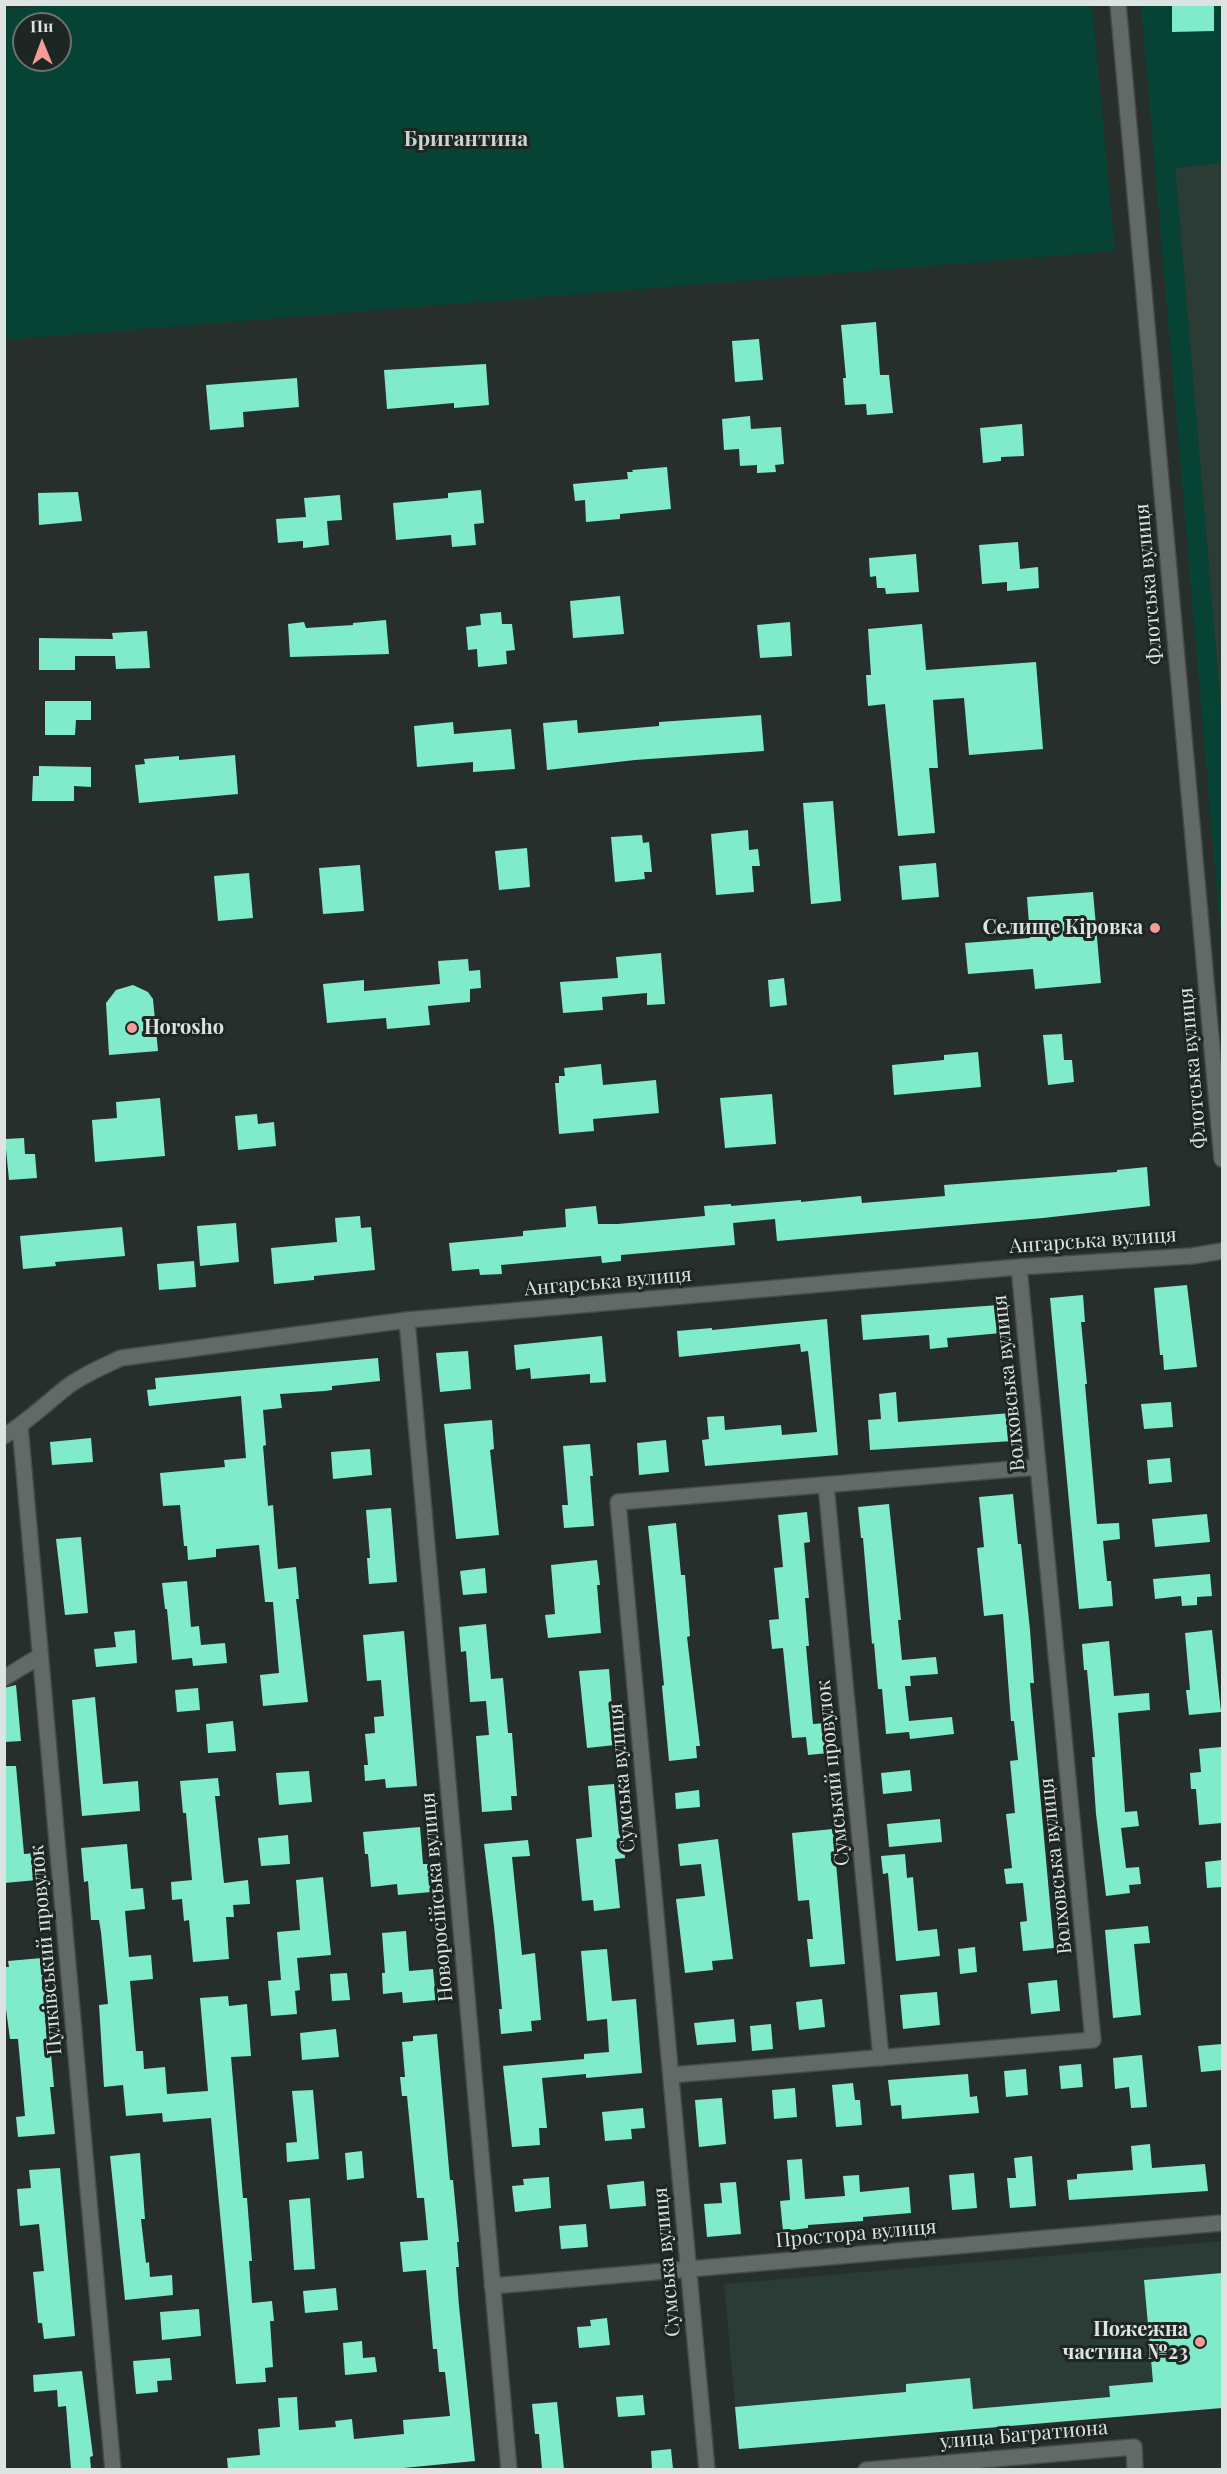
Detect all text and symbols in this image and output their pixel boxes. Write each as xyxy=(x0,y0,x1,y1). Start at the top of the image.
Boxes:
north arrow xyxy=(12,12,72,72)
text: Пн xyxy=(30,15,53,36)
district label: Бригантина xyxy=(404,126,528,152)
street label: Флотська вулиця xyxy=(1130,502,1168,666)
place label: Селище Кіровка xyxy=(982,916,1143,940)
marker: Селище Кіровка xyxy=(1148,921,1162,935)
street label: Флотська вулиця xyxy=(1174,986,1212,1150)
place label: Horosho xyxy=(144,1016,224,1040)
marker: Horosho xyxy=(125,1021,139,1035)
street label: Ангарська вулиця xyxy=(1009,1223,1177,1259)
street label: Ангарська вулиця xyxy=(523,1263,693,1301)
street label: Волховська вулиця xyxy=(988,1294,1030,1472)
street label: Сумський провулок xyxy=(811,1679,855,1867)
street label: Сумська вулиця xyxy=(604,1702,640,1854)
street label: Волховська вулиця xyxy=(1035,1777,1077,1955)
street label: Новоросійська вулиця xyxy=(416,1791,458,2003)
street label: Пулківський провулок xyxy=(25,1844,67,2056)
street label: Сумська вулиця xyxy=(649,2186,685,2338)
street label: Простора вулиця xyxy=(775,2215,937,2253)
place label: Пожежна частина №23 xyxy=(1063,2318,1188,2365)
marker: Пожежна частина №23 xyxy=(1193,2335,1207,2349)
street label: улица Багратиона xyxy=(939,2416,1109,2454)

